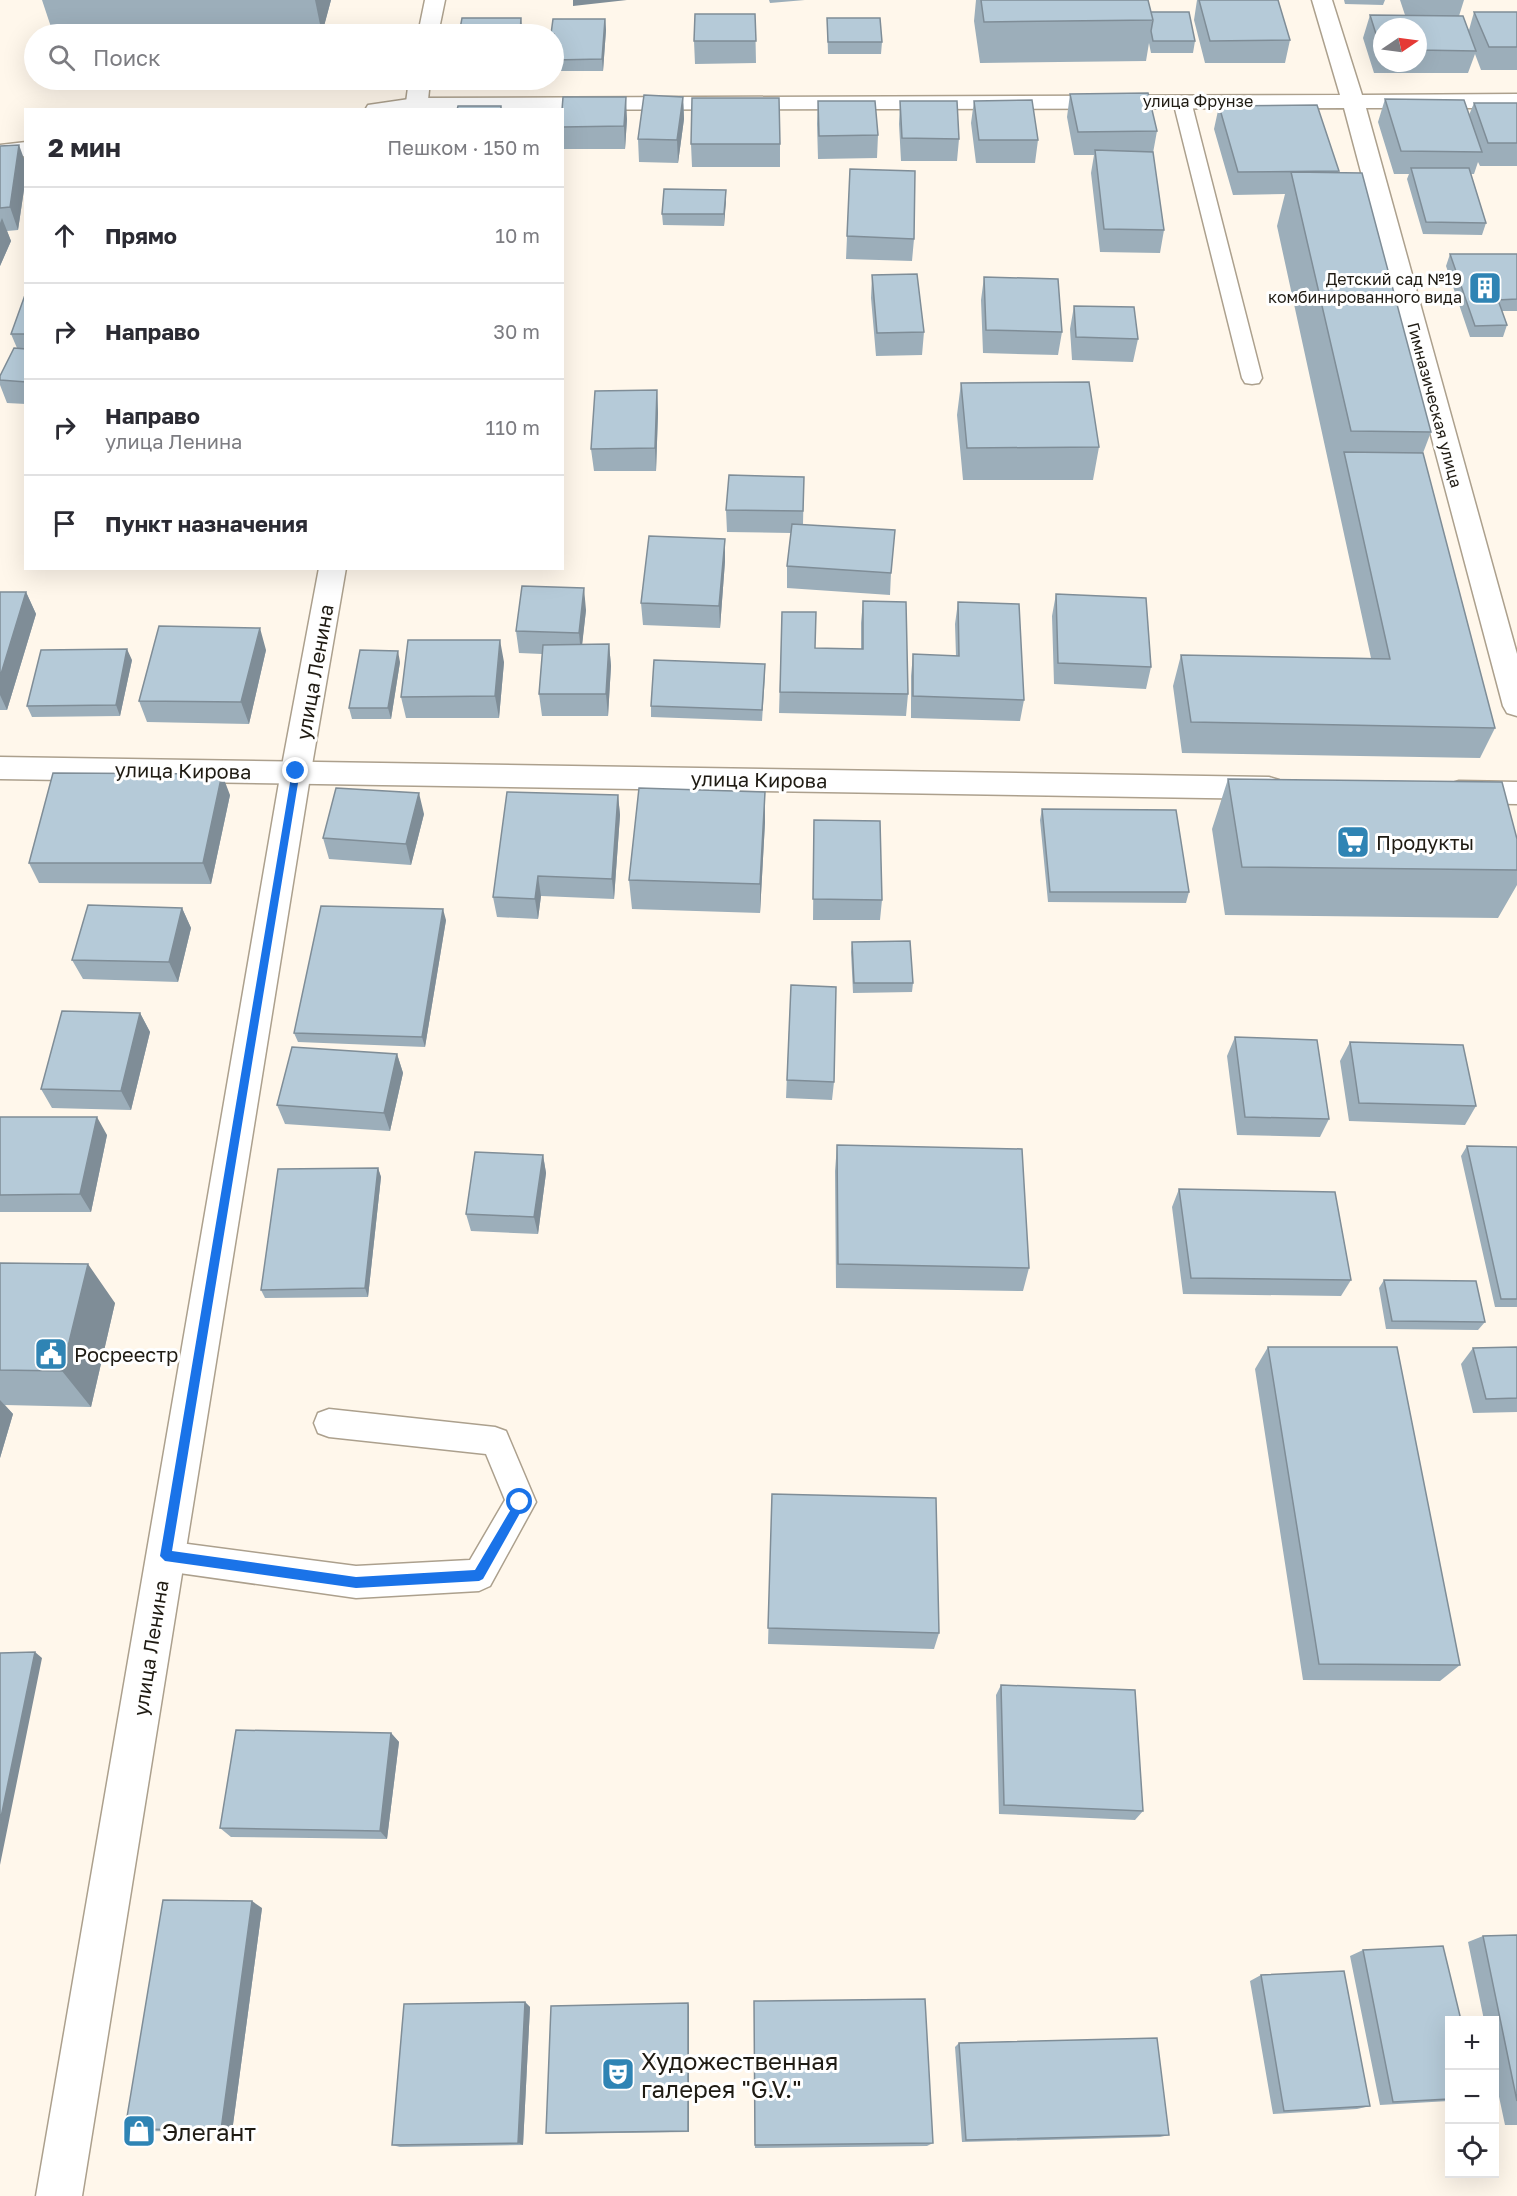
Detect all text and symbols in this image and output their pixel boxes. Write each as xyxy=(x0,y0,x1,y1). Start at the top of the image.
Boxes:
north arrow xyxy=(1373,18,1427,72)
search box xyxy=(24,24,564,90)
icon: search xyxy=(45,41,78,74)
text: Поиск xyxy=(93,44,161,71)
street label: улица Фрунзе xyxy=(1143,91,1253,111)
text: 2 мин xyxy=(48,132,121,163)
text: Пешком · 150 m xyxy=(387,135,540,159)
icon: ahead xyxy=(48,219,81,252)
text: Прямо xyxy=(105,222,177,249)
text: 10 m xyxy=(495,223,540,247)
place label: Детский сад №19 комбинированного вида xyxy=(1268,269,1462,307)
building icon: Детский сад №19 комбинированного вида xyxy=(1467,270,1503,306)
icon: right xyxy=(48,315,81,348)
text: Направо xyxy=(105,318,200,345)
text: 30 m xyxy=(493,319,540,343)
street label: Гимназическая улица xyxy=(1403,320,1467,490)
text: Направо xyxy=(105,402,200,429)
icon: right xyxy=(48,411,81,444)
text: 110 m xyxy=(486,415,540,439)
text: улица Ленина xyxy=(105,429,242,453)
icon: arrive xyxy=(48,507,81,540)
text: Пункт назначения xyxy=(105,510,308,537)
street label: улица Ленина xyxy=(290,602,338,742)
street label: улица Кирова xyxy=(114,757,252,783)
route end xyxy=(282,757,308,783)
street label: улица Кирова xyxy=(690,766,828,792)
supermarket icon: Продукты xyxy=(1335,824,1371,860)
place label: Продукты xyxy=(1376,830,1474,854)
public building icon: Росреестр xyxy=(33,1336,69,1372)
place label: Росреестр xyxy=(74,1342,178,1366)
route start xyxy=(506,1488,532,1514)
street label: улица Ленина xyxy=(127,1578,173,1718)
map controls xyxy=(1445,2016,1499,2178)
button: + xyxy=(1445,2016,1499,2070)
place label: Художественная галерея "G.V." xyxy=(641,2046,839,2103)
theatre icon: Художественная галерея "G.V." xyxy=(600,2056,636,2092)
button: − xyxy=(1445,2070,1499,2124)
shop icon: Элегант xyxy=(121,2113,157,2149)
place label: Элегант xyxy=(162,2117,256,2146)
button: locate xyxy=(1445,2124,1499,2178)

